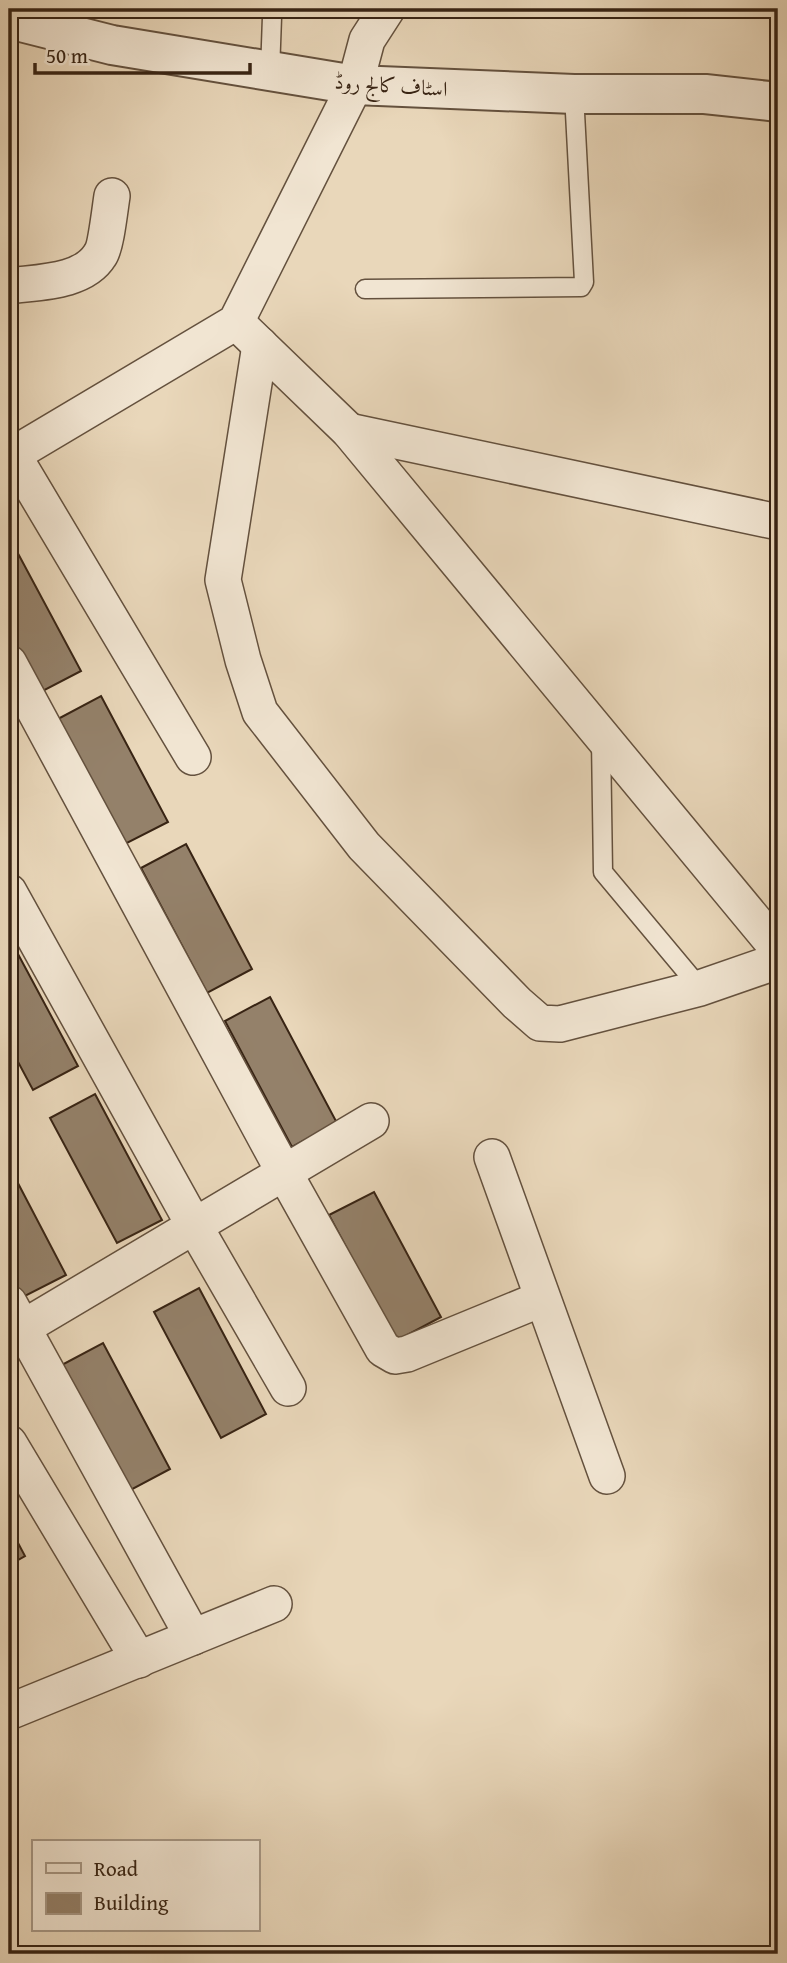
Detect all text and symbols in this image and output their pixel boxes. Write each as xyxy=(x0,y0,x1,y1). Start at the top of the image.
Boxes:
scale bar xyxy=(35,32,250,76)
text: 50 m xyxy=(46,40,88,71)
street label: اسٹاف کالج روڈ xyxy=(333,66,449,107)
legend xyxy=(32,1840,259,1932)
text: Road xyxy=(94,1853,139,1884)
text: Building xyxy=(94,1887,169,1918)

